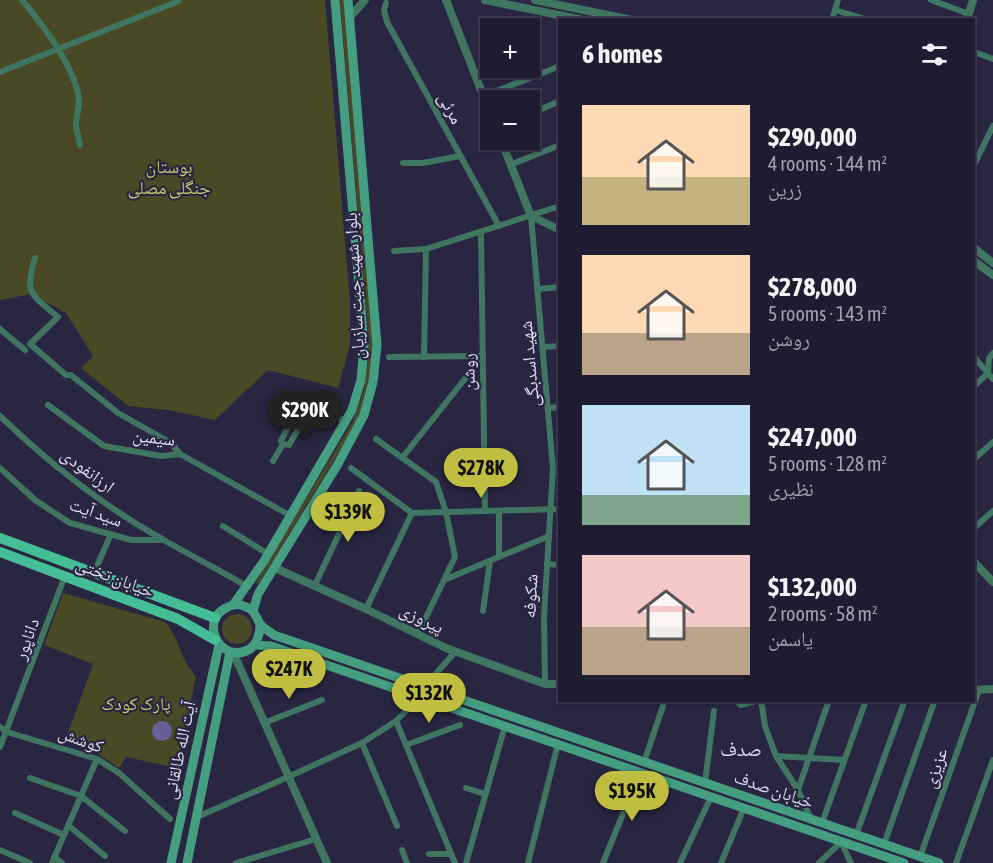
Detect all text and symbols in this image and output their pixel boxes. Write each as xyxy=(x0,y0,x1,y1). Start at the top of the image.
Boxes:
map controls xyxy=(480,18,540,150)
button: + xyxy=(480,18,540,78)
icon: filters xyxy=(918,38,951,71)
text: 6 homes xyxy=(582,39,662,69)
street label: مرئی xyxy=(433,89,468,128)
button: − xyxy=(480,90,540,150)
text: $290,000 xyxy=(768,122,857,152)
icon: home xyxy=(630,129,702,201)
text: 4 rooms · 144 m² xyxy=(768,152,887,175)
park label: بوستان جنگلی مصلی xyxy=(127,156,211,199)
text: زرین xyxy=(768,177,802,200)
street label: بلوار شهید چیت سازیان xyxy=(340,212,369,360)
text: $278,000 xyxy=(768,272,857,302)
icon: home xyxy=(630,279,702,351)
text: 5 rooms · 143 m² xyxy=(768,302,887,325)
street label: شهید اسدبگی xyxy=(515,320,544,408)
text: روشن xyxy=(768,327,810,350)
street label: روشن xyxy=(457,353,480,391)
pin: $290K xyxy=(263,390,347,441)
text: $290K xyxy=(282,398,328,421)
text: $247,000 xyxy=(768,422,857,452)
street label: سیمین xyxy=(132,424,176,451)
icon: home xyxy=(630,429,702,501)
street label: ارزانفودی xyxy=(57,443,119,498)
pin: $278K xyxy=(439,448,523,499)
text: 5 rooms · 128 m² xyxy=(768,452,887,475)
text: $278K xyxy=(458,456,504,479)
text: نظیری xyxy=(768,477,814,500)
pin: $139K xyxy=(306,492,390,543)
street label: سید آیت xyxy=(67,493,125,531)
text: $139K xyxy=(325,500,371,523)
street label: خیابان تختی xyxy=(73,553,157,602)
text: $132,000 xyxy=(768,572,857,602)
street label: شکوفه xyxy=(518,573,542,619)
icon: home xyxy=(630,579,702,651)
street label: پیروزی xyxy=(396,598,447,639)
text: 2 rooms · 58 m² xyxy=(768,602,878,625)
street label: داناپور xyxy=(8,615,44,664)
text: یاسمن xyxy=(768,627,813,650)
pin: $247K xyxy=(247,649,331,700)
text: $247K xyxy=(266,657,312,680)
pin: $132K xyxy=(387,673,471,724)
text: $132K xyxy=(406,681,452,704)
park label: پارک کودک xyxy=(101,693,171,715)
street label: آیت الله طالقانی xyxy=(158,699,201,801)
street label: کوشش xyxy=(55,721,107,758)
district label: صدف xyxy=(720,737,762,760)
street label: عزیزی xyxy=(918,745,953,791)
street label: خیابان صدف xyxy=(731,766,817,813)
pin: $195K xyxy=(590,771,674,822)
text: $195K xyxy=(609,779,655,802)

